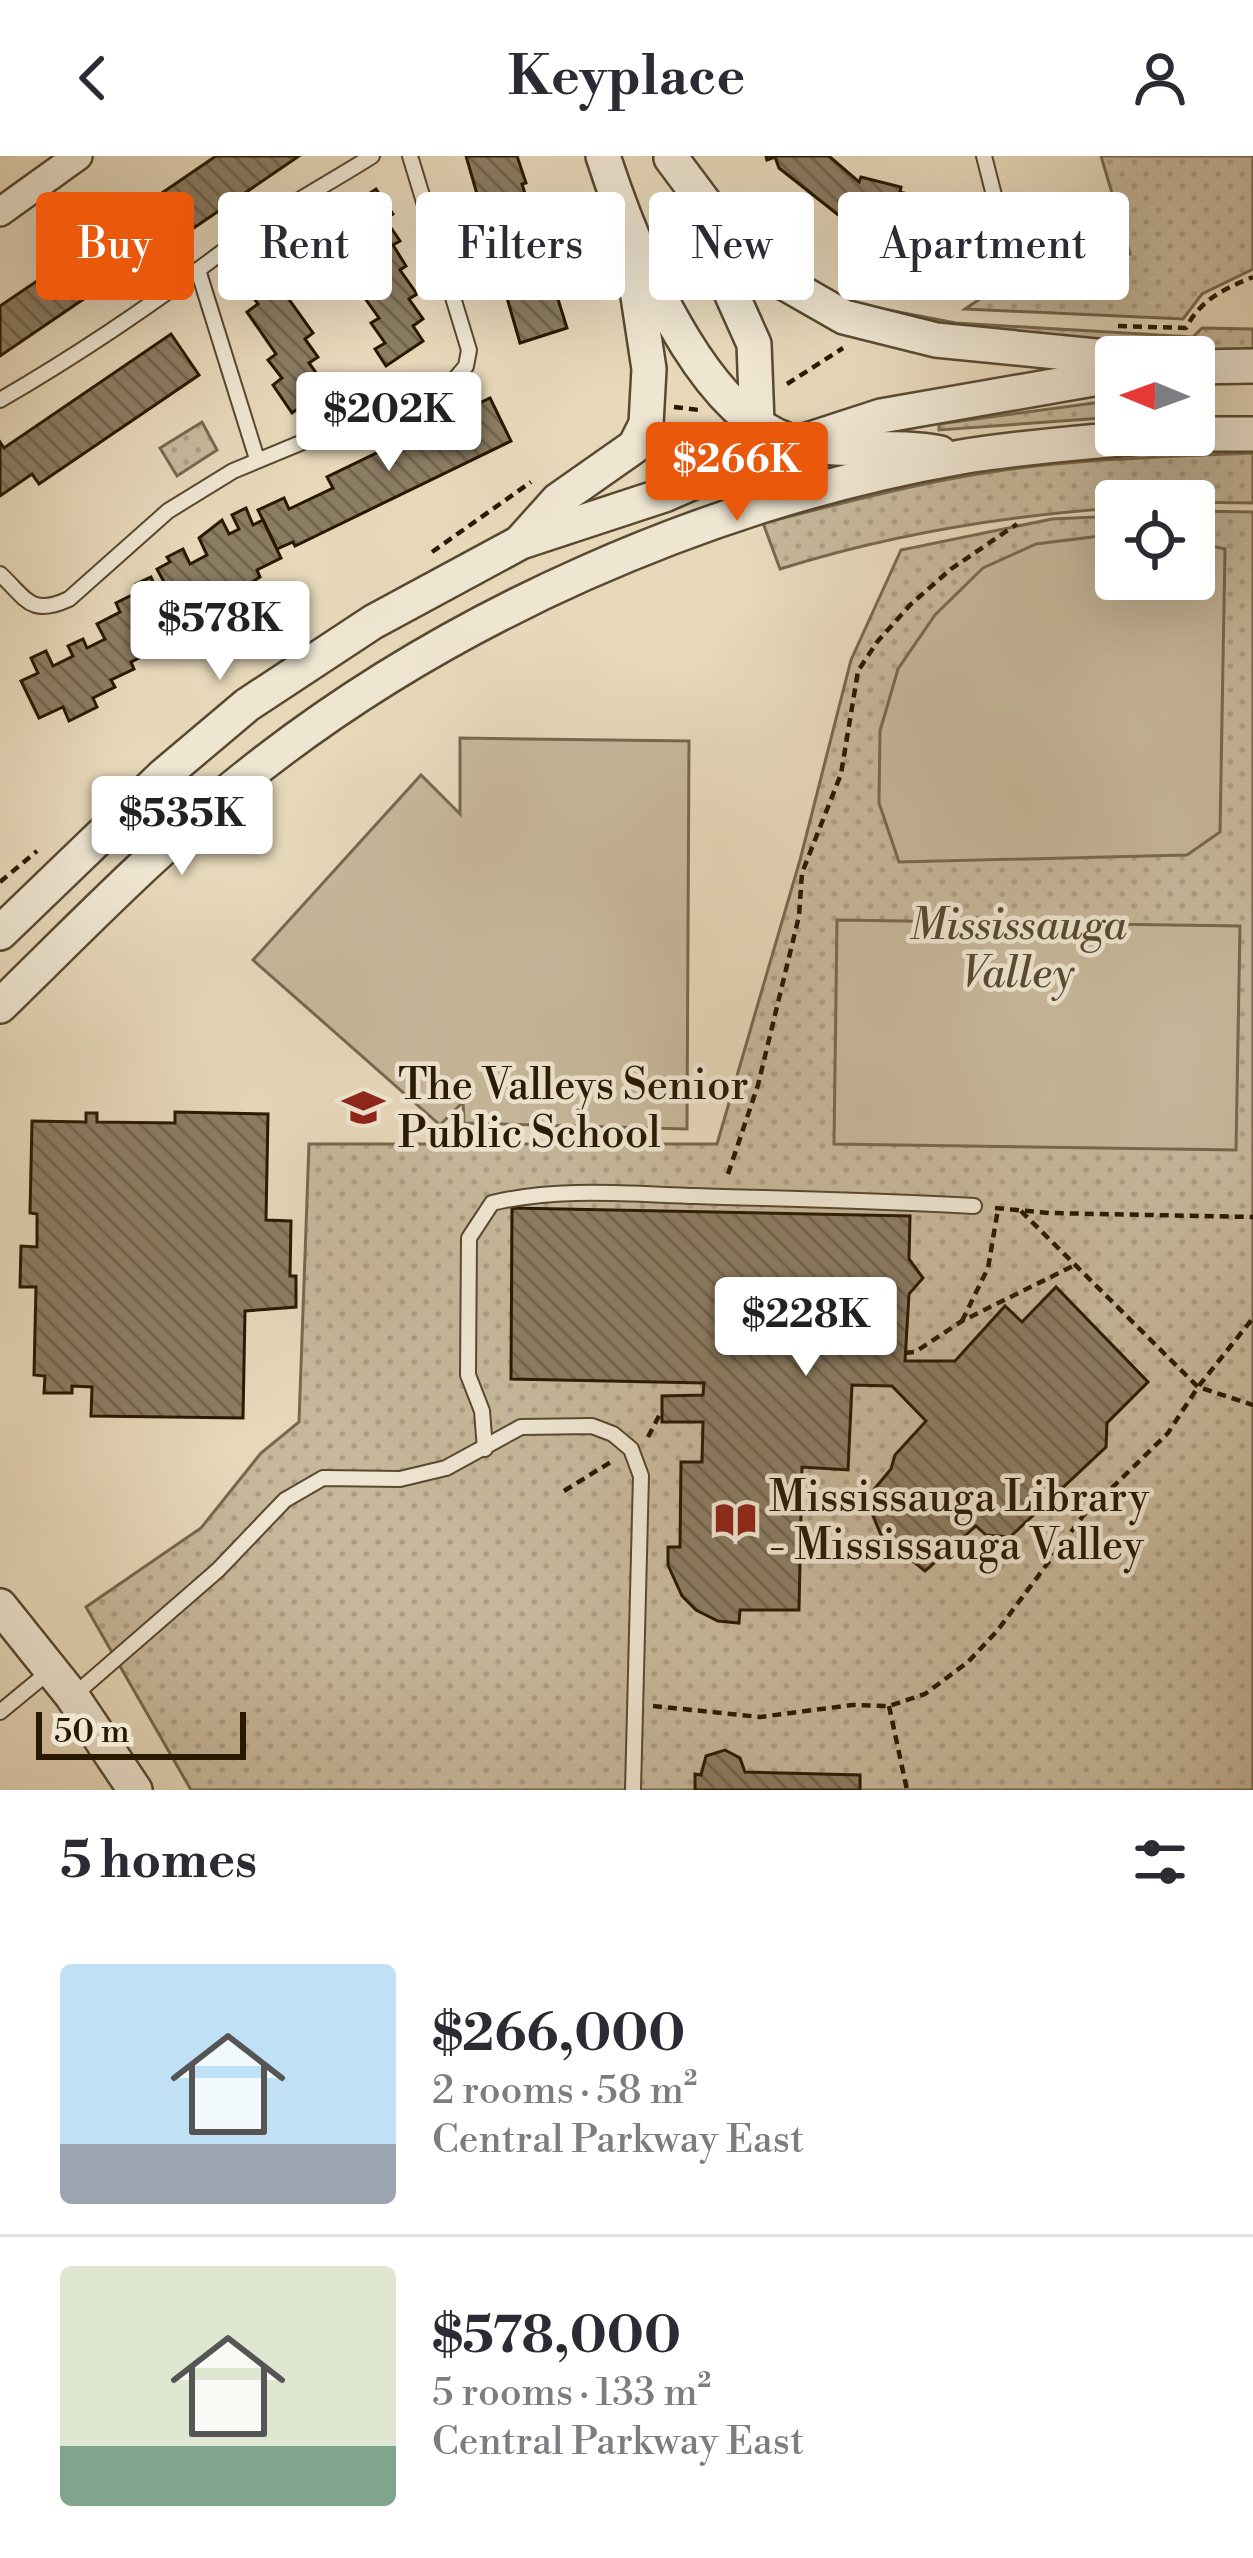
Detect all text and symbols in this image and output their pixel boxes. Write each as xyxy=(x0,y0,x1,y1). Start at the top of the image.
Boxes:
text: Keyplace xyxy=(508,44,745,112)
icon: back xyxy=(60,45,126,111)
icon: person xyxy=(1127,45,1193,111)
chip: Buy xyxy=(36,192,194,300)
chip: Rent xyxy=(218,192,392,300)
chip: Filters xyxy=(416,192,625,300)
chip: New xyxy=(649,192,814,300)
chip: Apartment xyxy=(838,192,1129,300)
north arrow xyxy=(1095,336,1215,456)
map controls xyxy=(1095,336,1215,600)
pin: $202K xyxy=(305,372,473,474)
text: $202K xyxy=(323,386,455,435)
pin: $266K xyxy=(653,422,821,524)
text: $266K xyxy=(673,436,801,485)
button: locate xyxy=(1095,480,1215,600)
pin: $578K xyxy=(136,581,304,683)
text: $578K xyxy=(158,595,282,644)
pin: $535K xyxy=(98,776,266,878)
text: $535K xyxy=(119,790,245,839)
park label: Mississauga Valley xyxy=(909,900,1127,1001)
place label: The Valleys Senior Public School xyxy=(398,1060,749,1161)
school or university icon: The Valleys Senior Public School xyxy=(341,1085,387,1131)
pin: $228K xyxy=(722,1277,890,1379)
text: $228K xyxy=(742,1291,870,1340)
place label: Mississauga Library - Mississauga Valley xyxy=(769,1472,1150,1574)
library icon: Mississauga Library - Mississauga Valley xyxy=(712,1497,758,1543)
scale bar xyxy=(36,1706,246,1759)
text: 50 m xyxy=(54,1712,130,1753)
icon: filters xyxy=(1127,1829,1193,1895)
text: 5 homes xyxy=(60,1830,257,1894)
text: $266,000 xyxy=(432,2003,685,2067)
icon: home xyxy=(156,2012,300,2156)
text: 2 rooms · 58 m² xyxy=(432,2067,698,2116)
text: Central Parkway East xyxy=(432,2116,804,2165)
text: $578,000 xyxy=(432,2305,681,2369)
icon: home xyxy=(156,2314,300,2458)
text: 5 rooms · 133 m² xyxy=(432,2369,711,2418)
text: Central Parkway East xyxy=(432,2418,804,2467)

